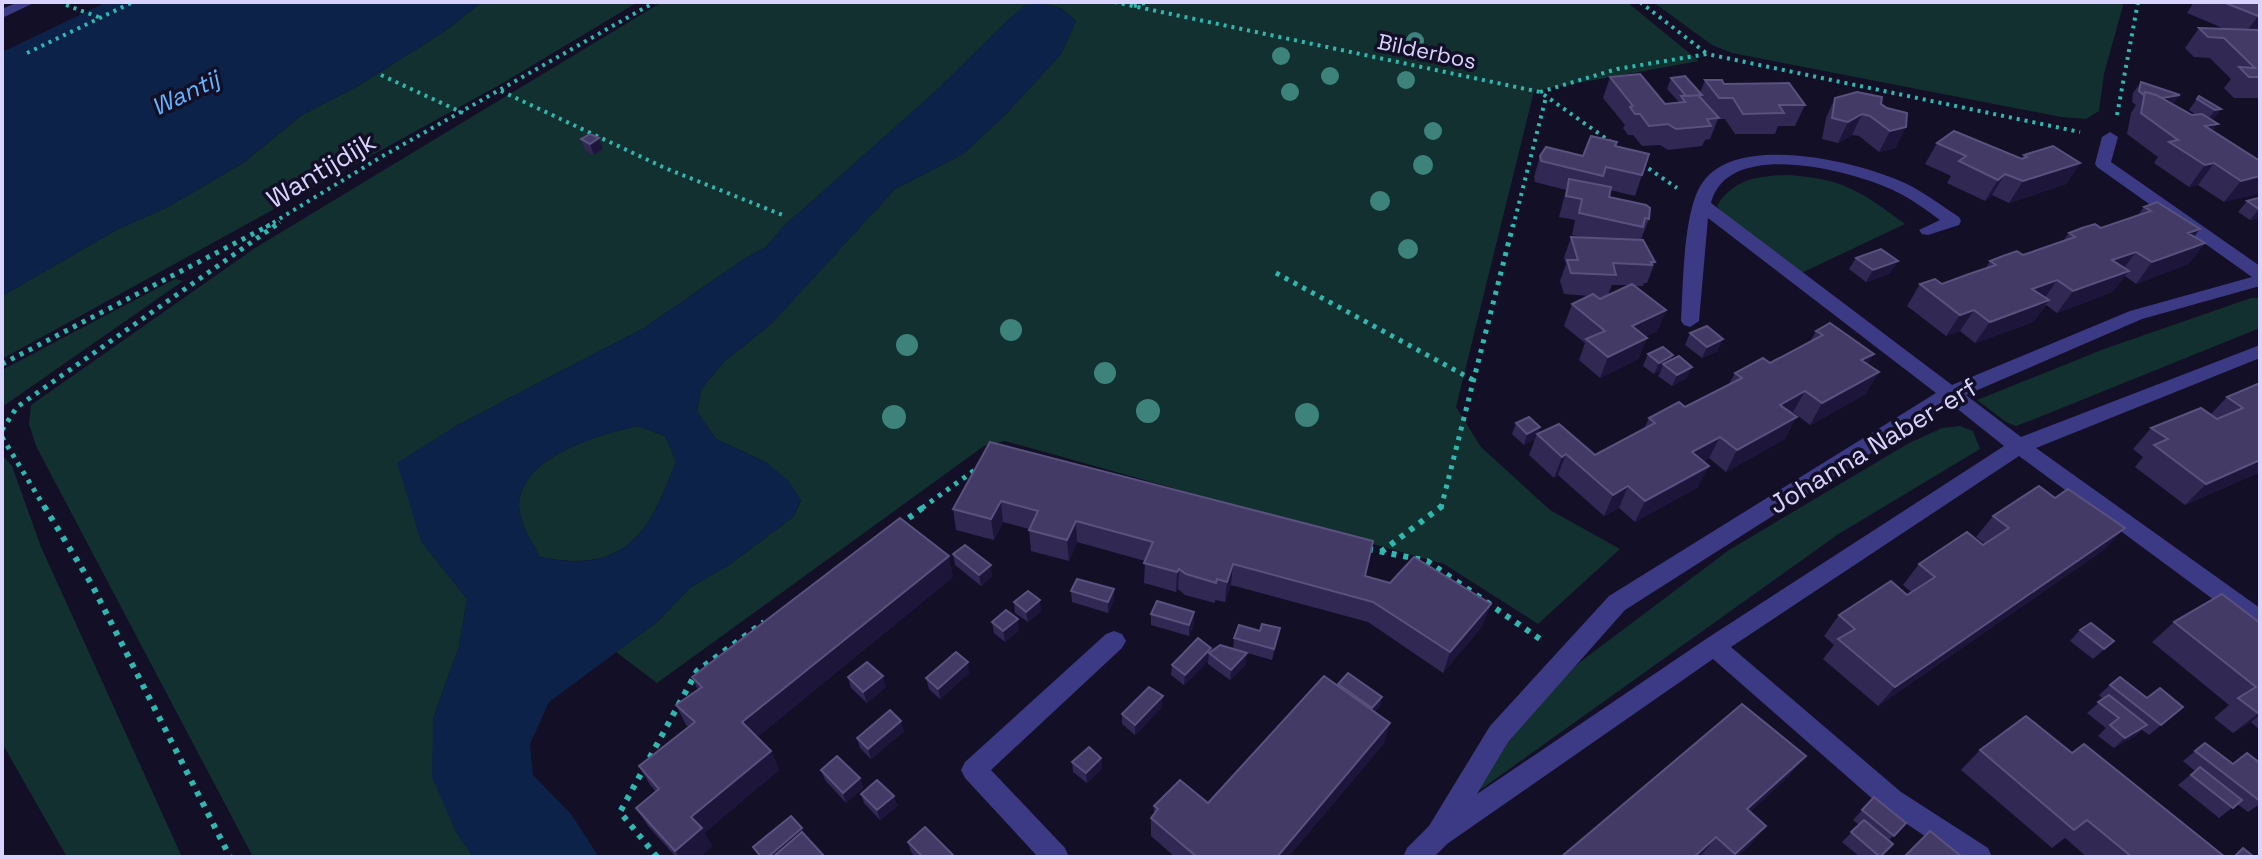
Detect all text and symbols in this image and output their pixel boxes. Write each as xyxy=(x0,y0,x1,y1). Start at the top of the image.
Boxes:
street label: Bilderbos xyxy=(1375,27,1479,75)
water label: Wantij xyxy=(146,62,227,123)
street label: Wantijdijk xyxy=(260,124,382,216)
street label: Johanna Naber-erf xyxy=(1763,370,1983,522)

